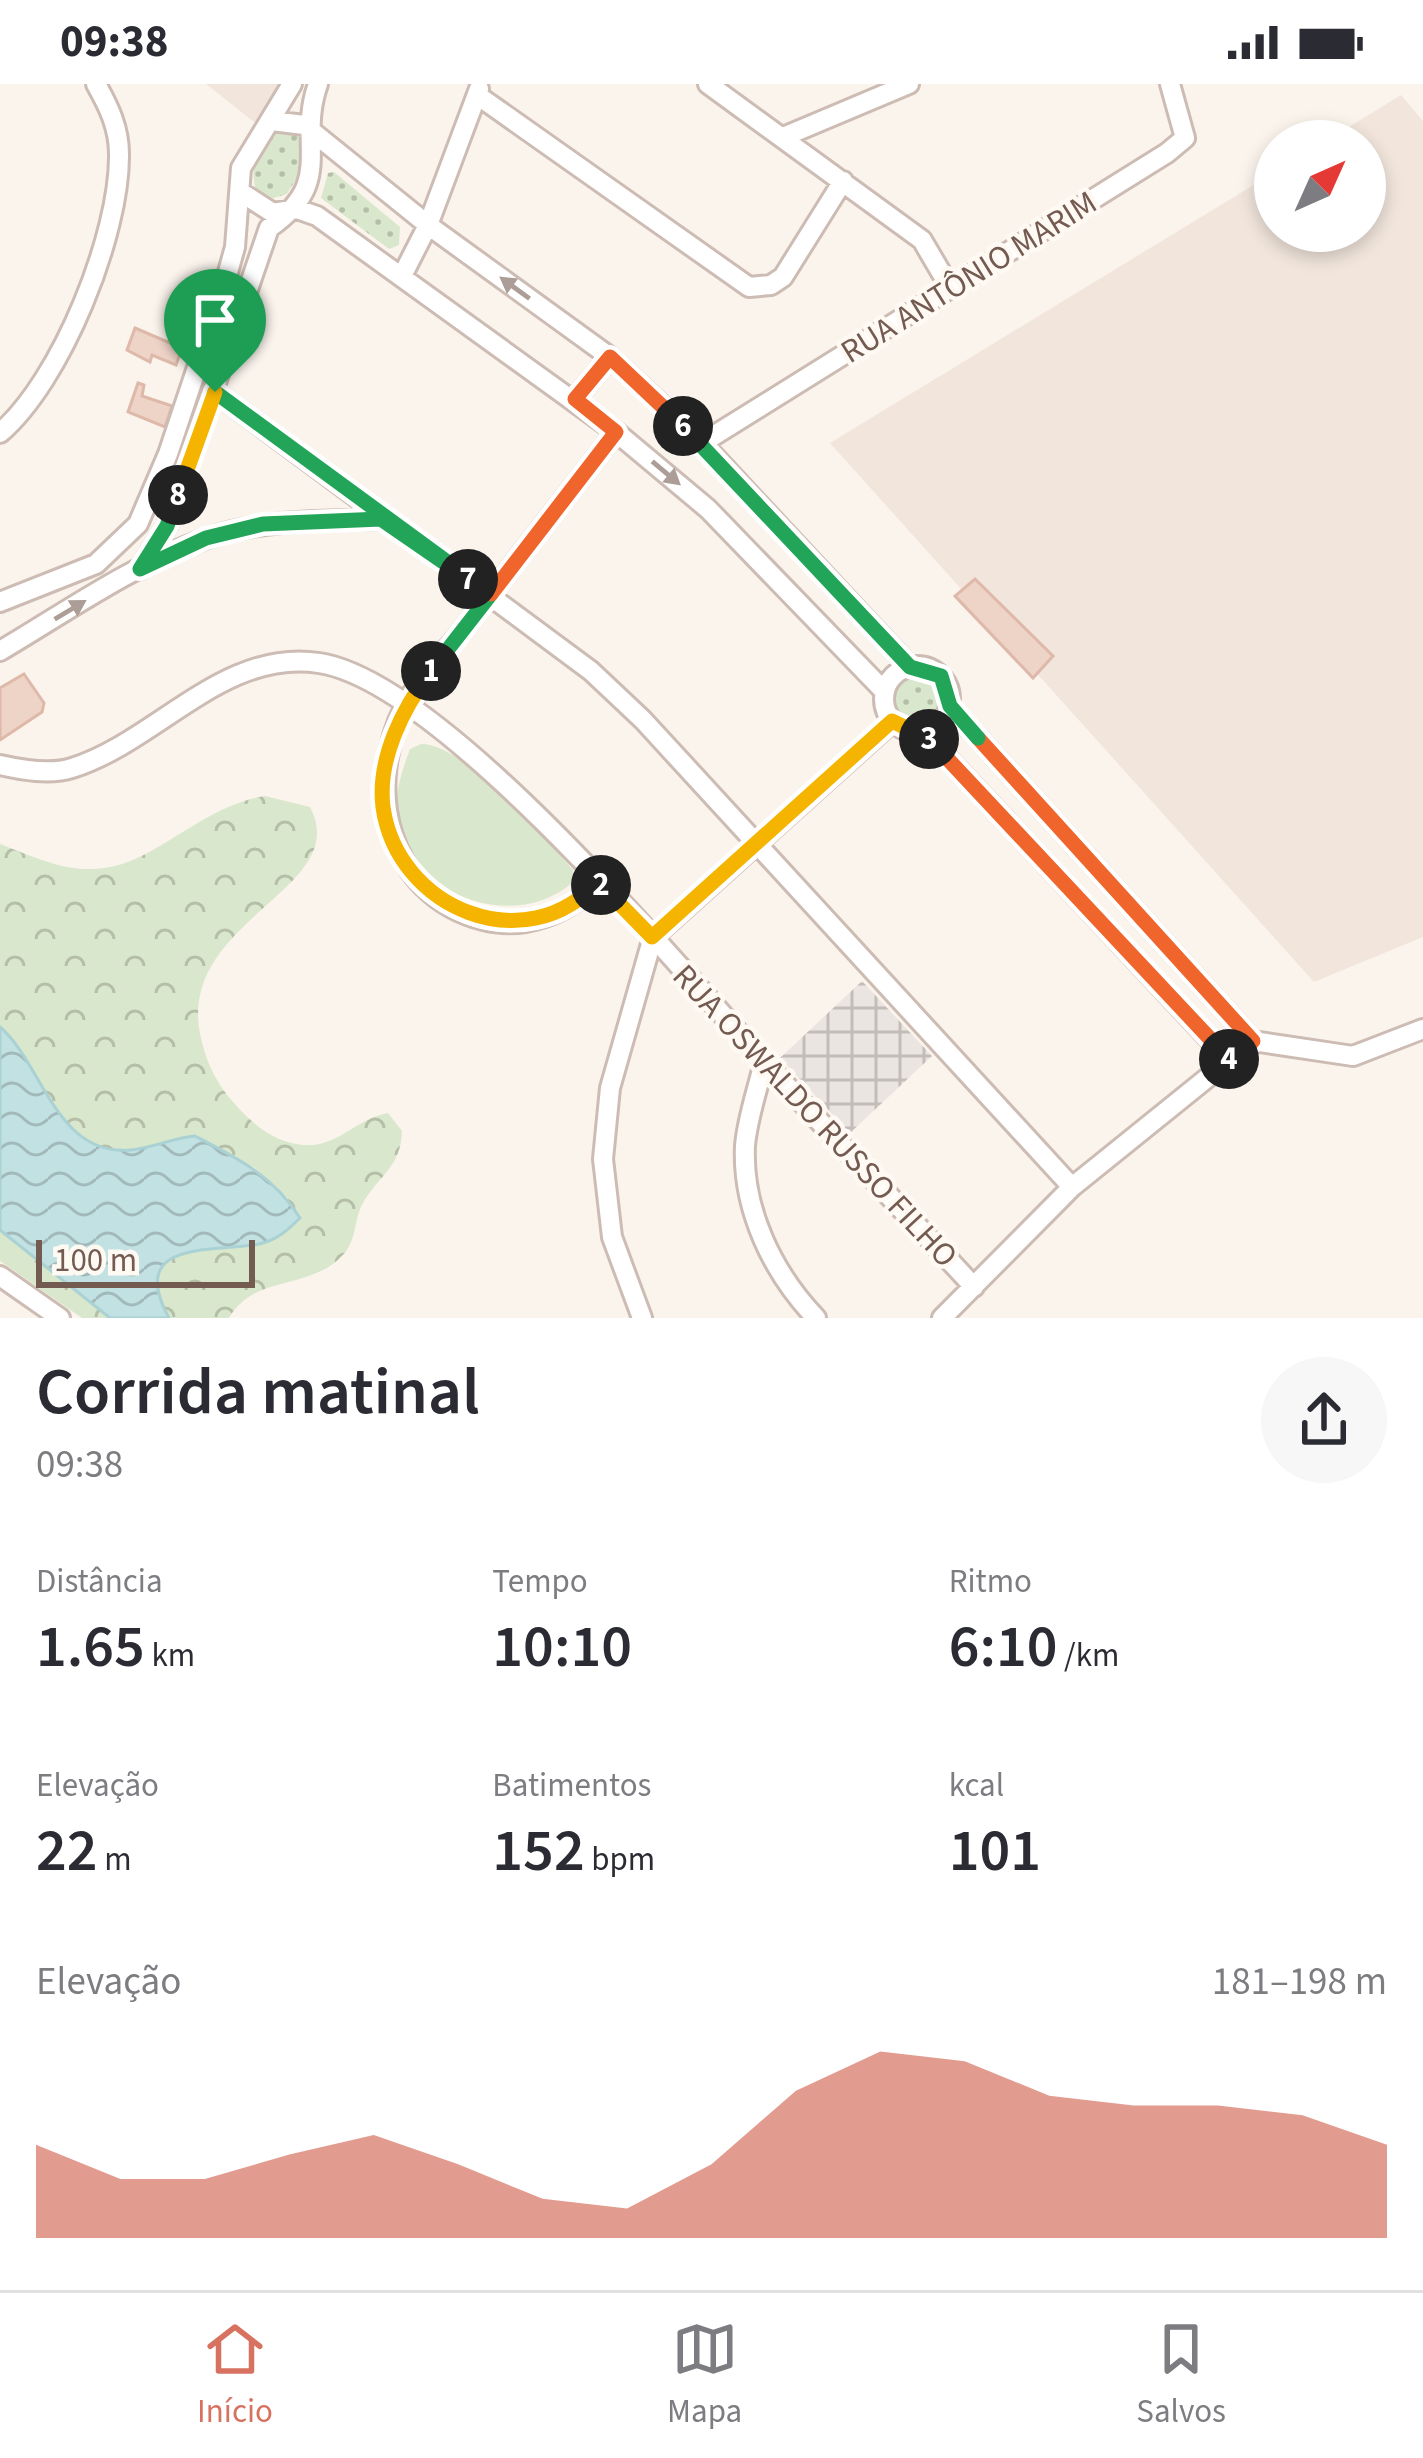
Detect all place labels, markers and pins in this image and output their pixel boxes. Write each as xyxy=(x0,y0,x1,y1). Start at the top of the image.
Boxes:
pin xyxy=(164,269,266,392)
pin: 6 xyxy=(653,396,713,456)
pin: 8 xyxy=(148,465,208,525)
pin: 7 xyxy=(438,549,498,609)
pin: 1 xyxy=(401,641,461,701)
pin: 3 xyxy=(899,709,959,769)
pin: 2 xyxy=(571,855,631,915)
pin: 4 xyxy=(1199,1029,1259,1089)

